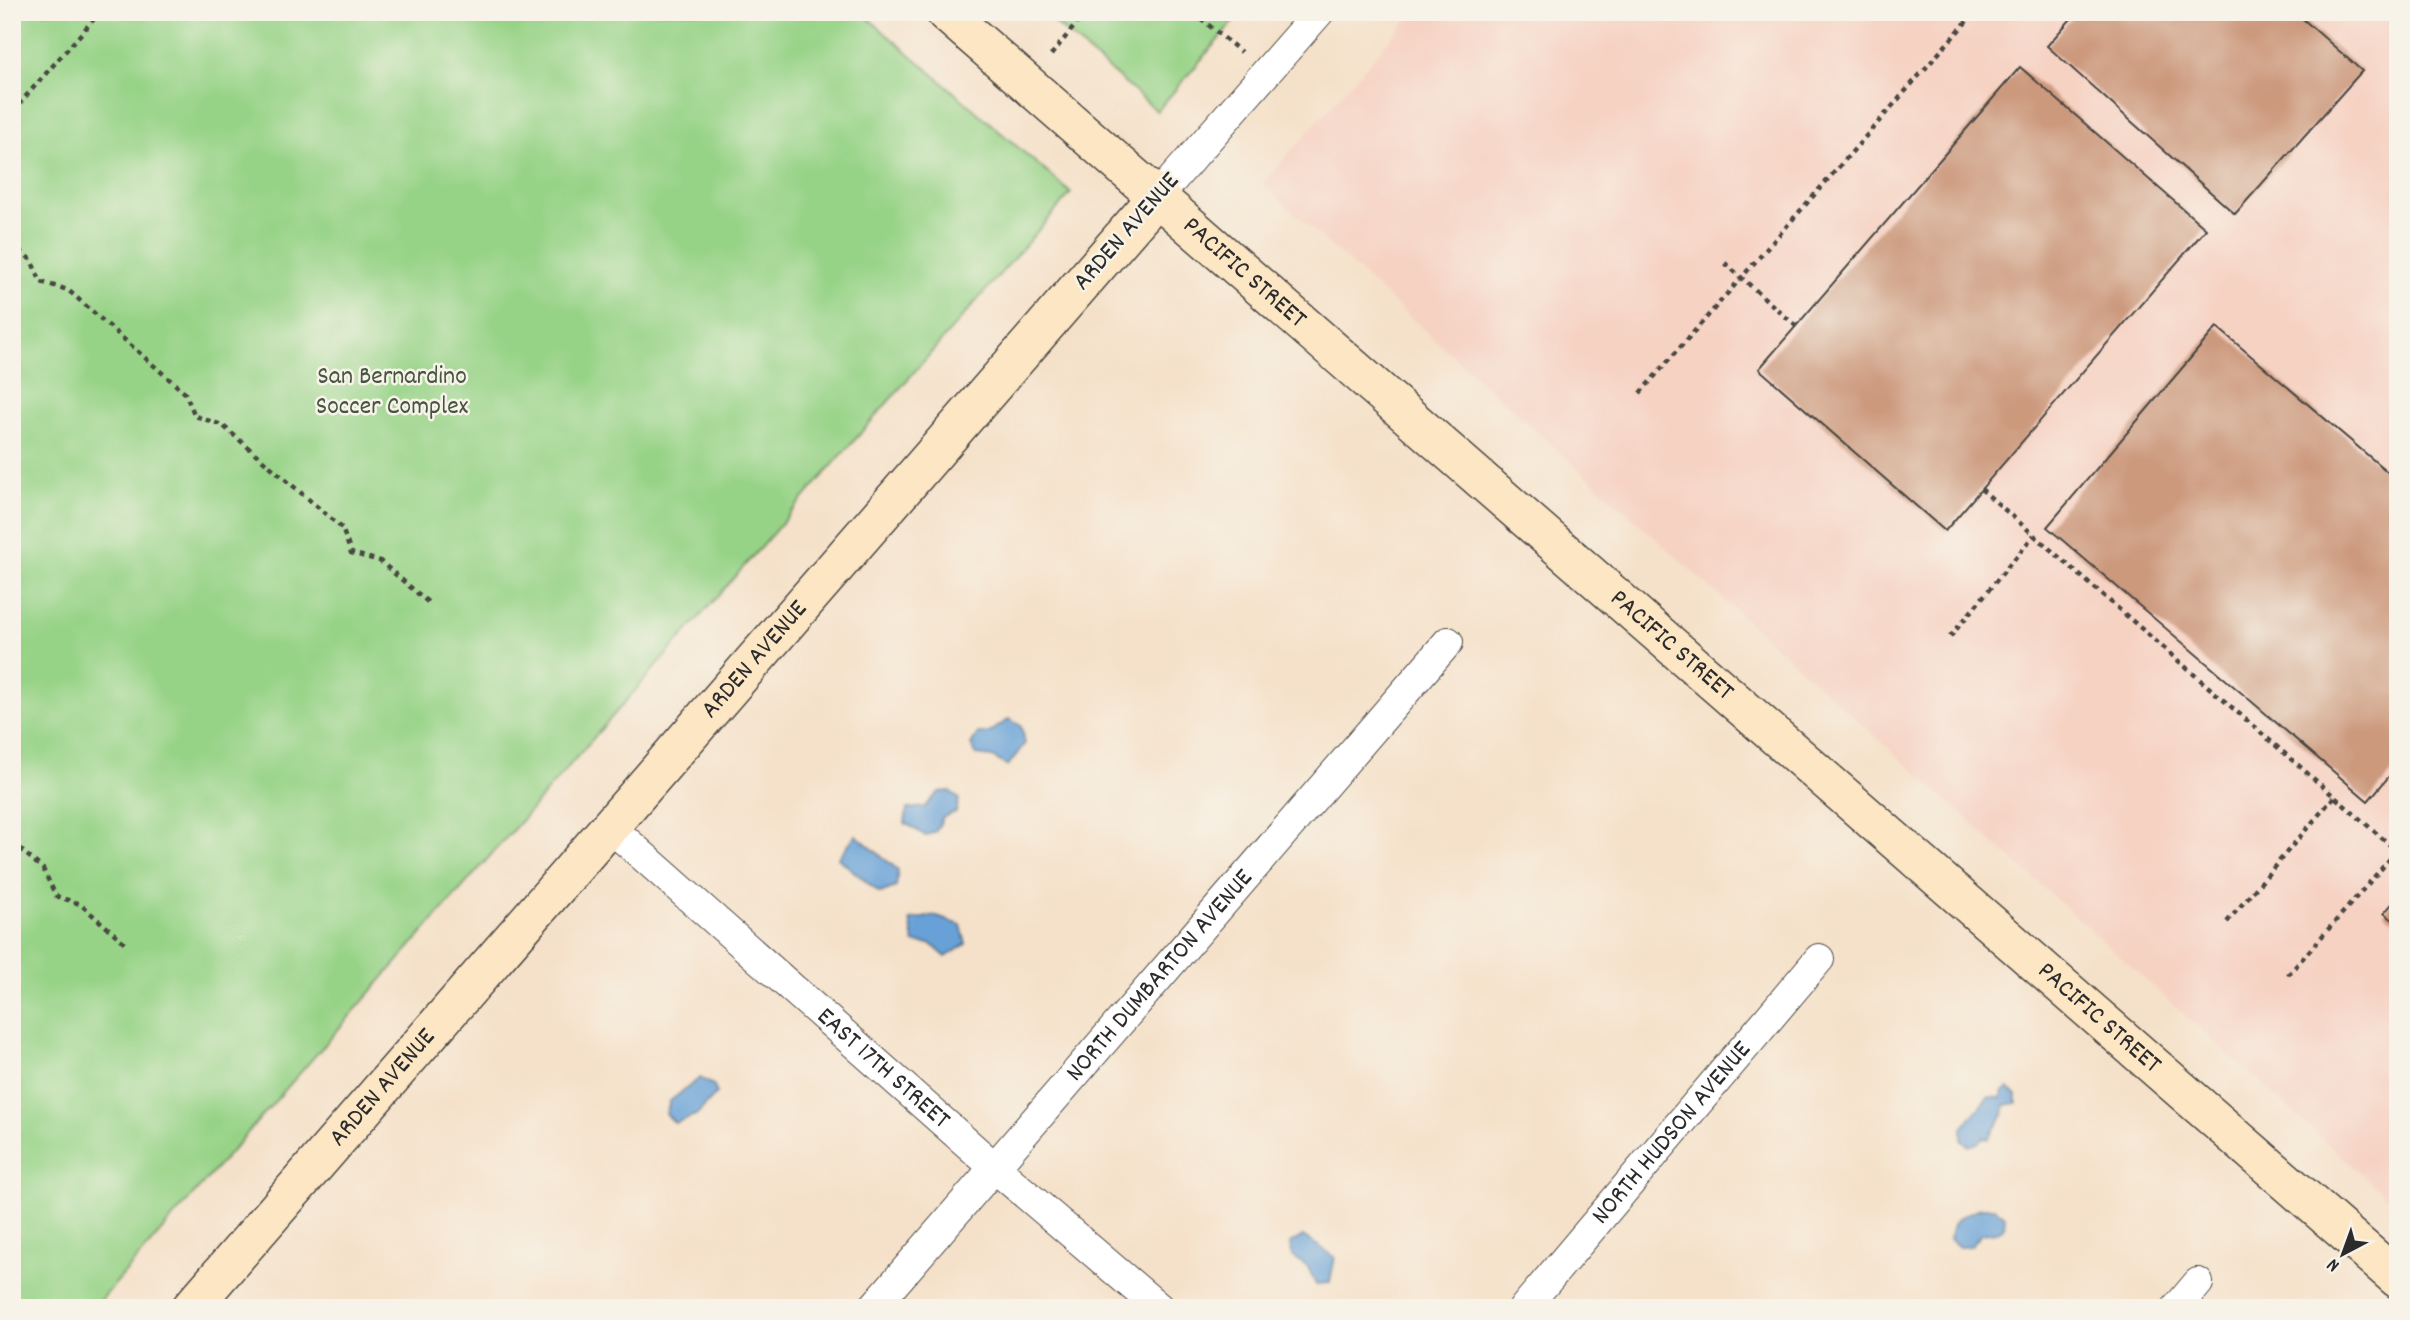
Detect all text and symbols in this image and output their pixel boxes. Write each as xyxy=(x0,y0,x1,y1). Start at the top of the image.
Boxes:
street label: ARDEN AVENUE xyxy=(1065,164,1189,299)
street label: PACIFIC STREET xyxy=(1174,208,1315,338)
park label: San Bernardino Soccer Complex xyxy=(316,359,469,426)
street label: PACIFIC STREET xyxy=(1601,581,1742,711)
street label: ARDEN AVENUE xyxy=(693,592,817,727)
street label: NORTH DUMBARTON AVENUE xyxy=(1057,861,1262,1090)
street label: PACIFIC STREET xyxy=(2029,954,2170,1083)
street label: EAST 17TH STREET xyxy=(808,999,958,1139)
street label: ARDEN AVENUE xyxy=(321,1020,445,1155)
street label: NORTH HUDSON AVENUE xyxy=(1583,1033,1760,1233)
north arrow xyxy=(2308,1218,2378,1288)
text: N xyxy=(2322,1251,2347,1277)

